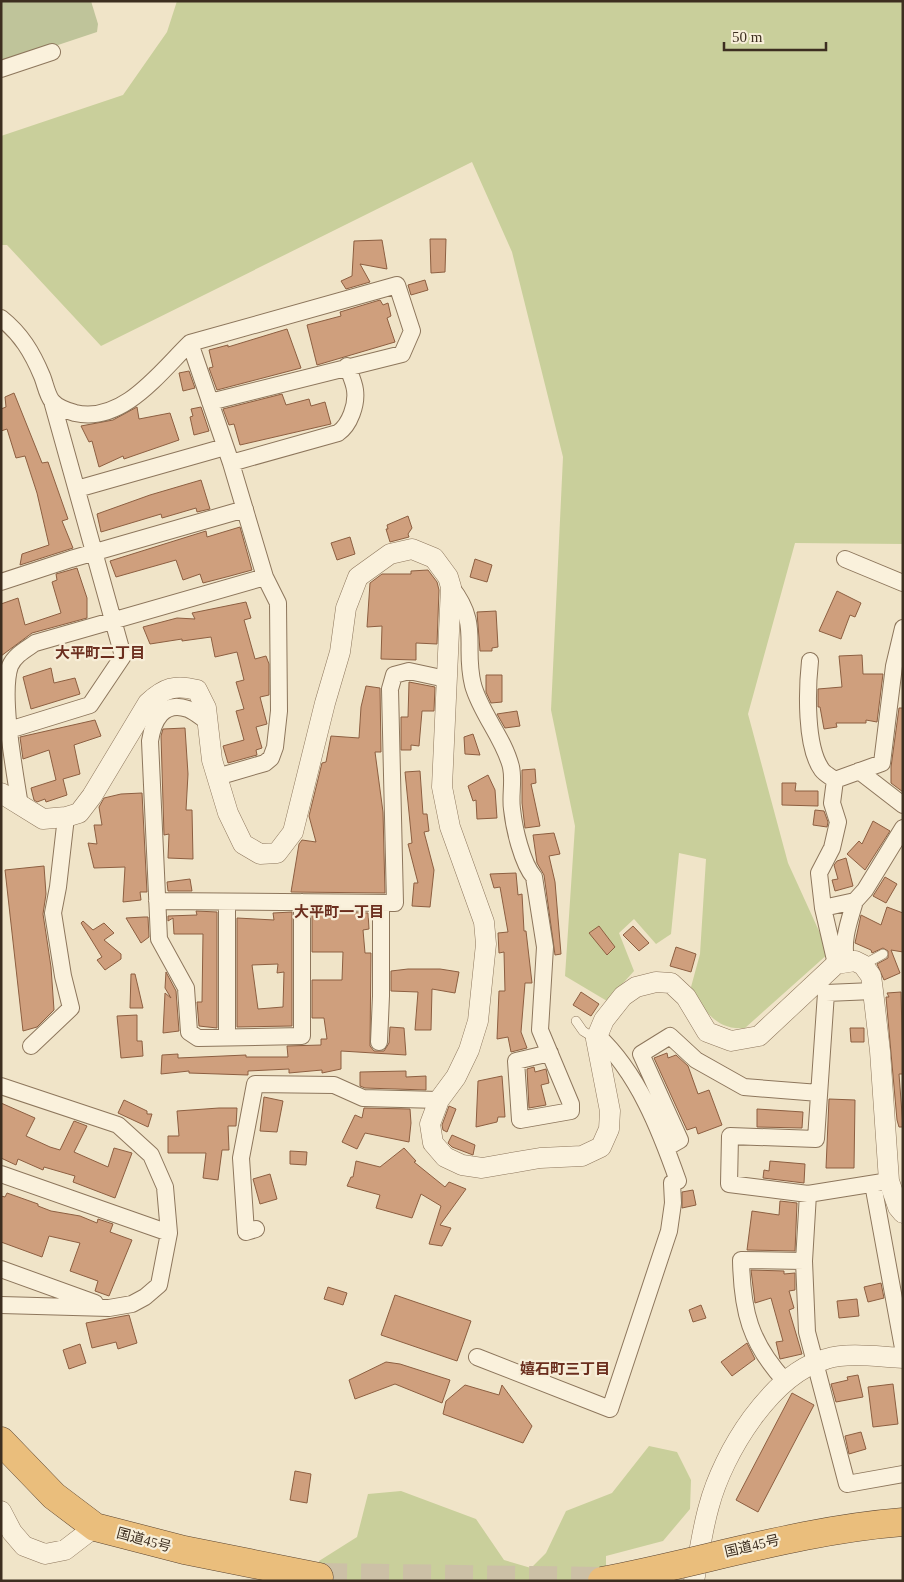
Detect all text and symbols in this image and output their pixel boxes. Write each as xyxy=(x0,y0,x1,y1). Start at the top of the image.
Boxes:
scale bar xyxy=(724,20,826,52)
text: 50 m xyxy=(732,29,763,45)
district label: 大平町二丁目 xyxy=(55,645,145,661)
district label: 大平町一丁目 xyxy=(294,904,384,920)
district label: 嬉石町三丁目 xyxy=(520,1361,610,1377)
street label: 国道45号 xyxy=(115,1526,173,1554)
street label: 国道45号 xyxy=(723,1532,781,1560)

